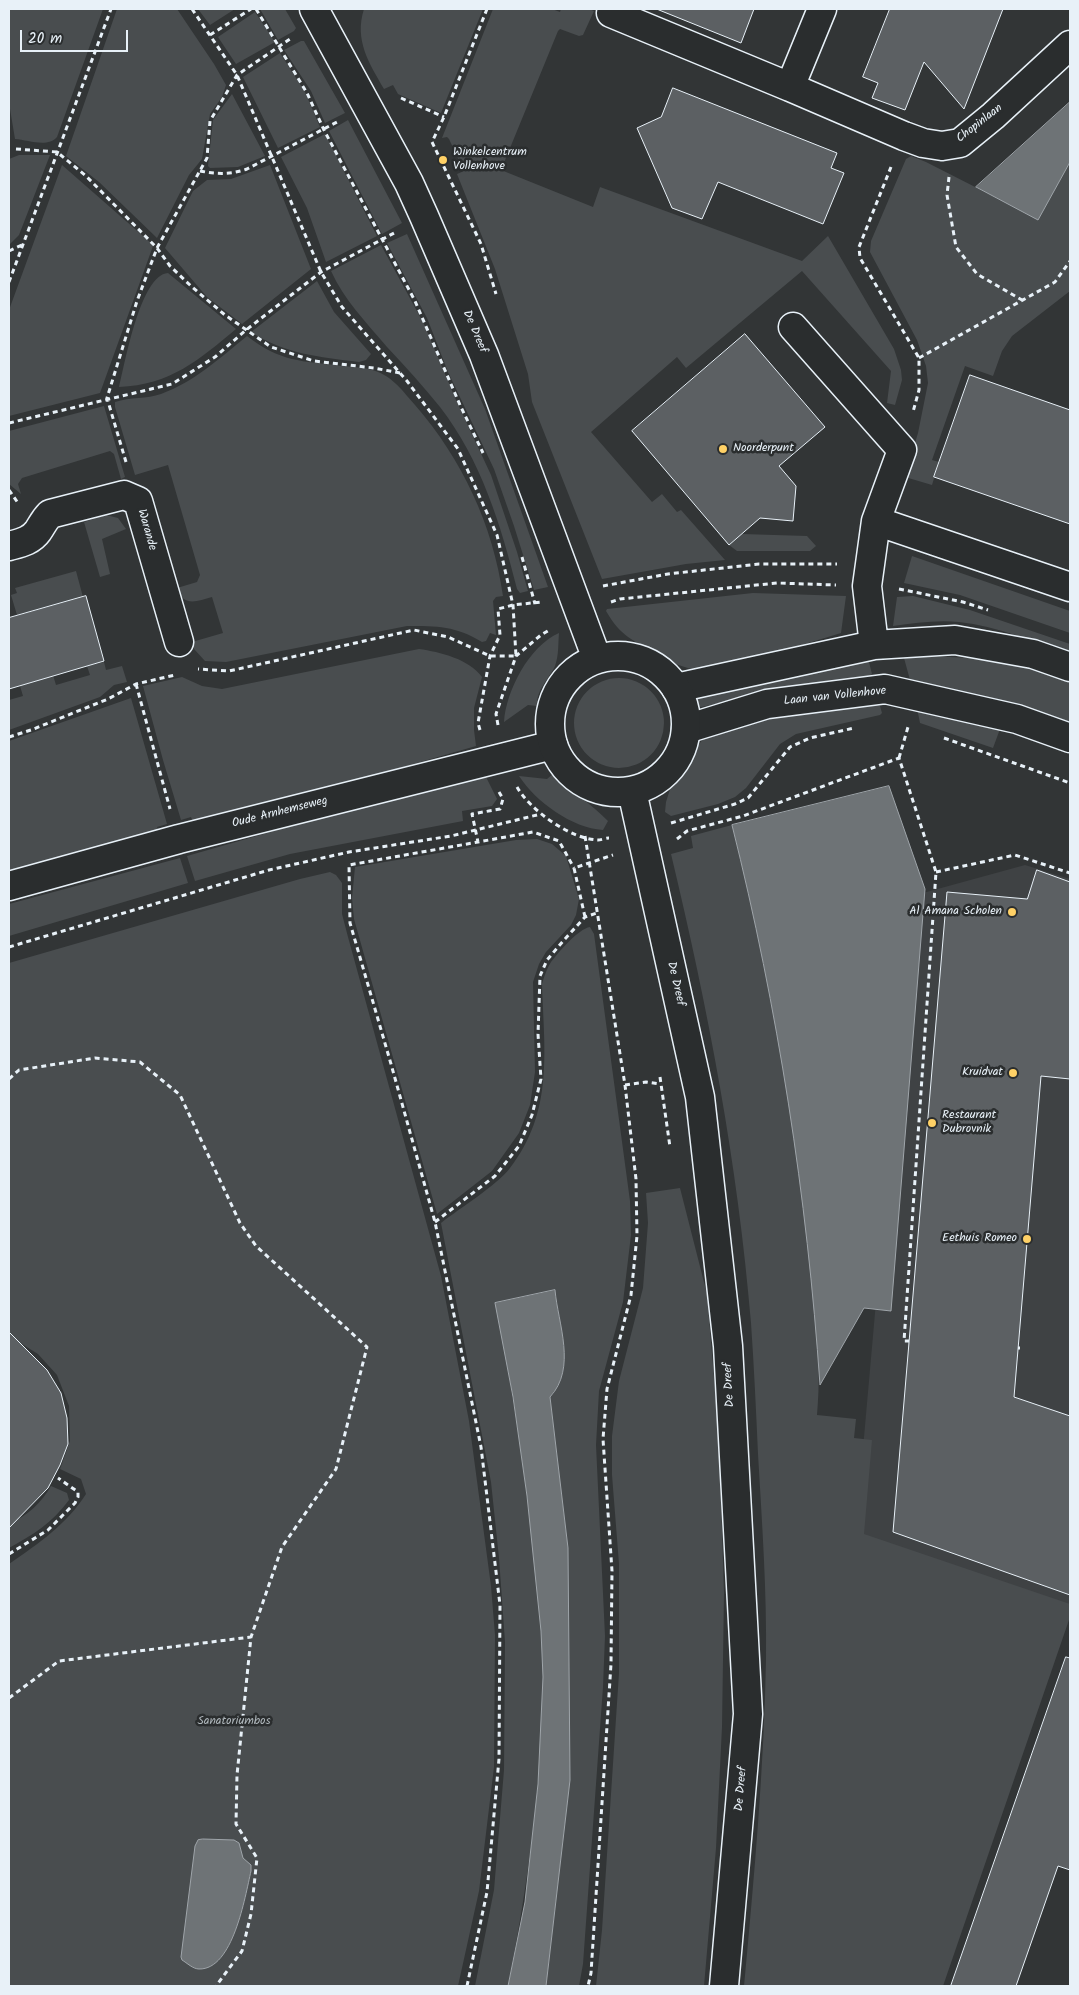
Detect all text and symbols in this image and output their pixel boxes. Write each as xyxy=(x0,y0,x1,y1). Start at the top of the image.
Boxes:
scale bar xyxy=(22,20,130,52)
text: 20 m xyxy=(28,27,62,51)
street label: Chopinlaan xyxy=(954,102,1006,146)
place label: Winkelcentrum Vollenhove xyxy=(453,146,527,174)
marker: Winkelcentrum Vollenhove xyxy=(437,154,449,166)
street label: De Dreef xyxy=(459,308,489,356)
place label: Noorderpunt xyxy=(733,442,794,456)
marker: Noorderpunt xyxy=(717,443,729,455)
street label: Warande xyxy=(133,508,159,552)
street label: Laan van Vollenhove xyxy=(783,684,887,710)
street label: Oude Arnhemseweg xyxy=(231,794,329,832)
place label: Al Amana Scholen xyxy=(909,905,1002,919)
marker: Al Amana Scholen xyxy=(1006,906,1018,918)
street label: De Dreef xyxy=(663,960,687,1008)
place label: Kruidvat xyxy=(962,1066,1003,1080)
marker: Kruidvat xyxy=(1007,1067,1019,1079)
place label: Restaurant Dubrovnik xyxy=(942,1109,996,1137)
marker: Restaurant Dubrovnik xyxy=(926,1117,938,1129)
place label: Eethuis Romeo xyxy=(942,1232,1017,1246)
marker: Eethuis Romeo xyxy=(1021,1233,1033,1245)
street label: De Dreef xyxy=(722,1362,738,1408)
park label: Sanatoriumbos xyxy=(197,1715,271,1729)
street label: De Dreef xyxy=(733,1766,751,1812)

